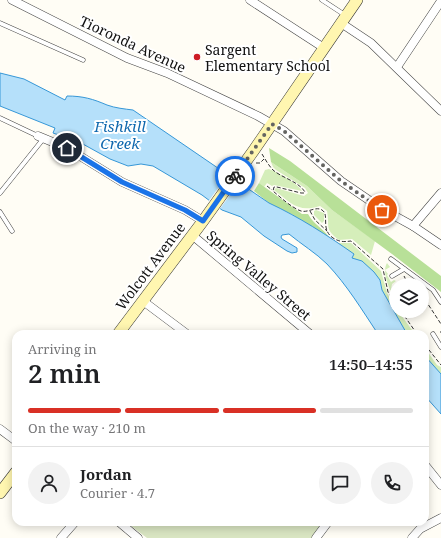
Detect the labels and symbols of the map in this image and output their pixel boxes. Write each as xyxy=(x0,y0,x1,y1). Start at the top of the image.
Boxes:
street label: Tioronda Avenue xyxy=(77,11,189,77)
place label: Sargent Elementary School xyxy=(205,40,331,75)
marker: Sargent Elementary School xyxy=(192,52,202,62)
water label: Fishkill Creek xyxy=(93,116,146,153)
pin xyxy=(50,131,84,165)
courier xyxy=(215,156,255,196)
pin xyxy=(365,193,399,227)
street label: Wolcott Avenue xyxy=(111,218,189,314)
street label: Spring Valley Street xyxy=(203,226,315,324)

